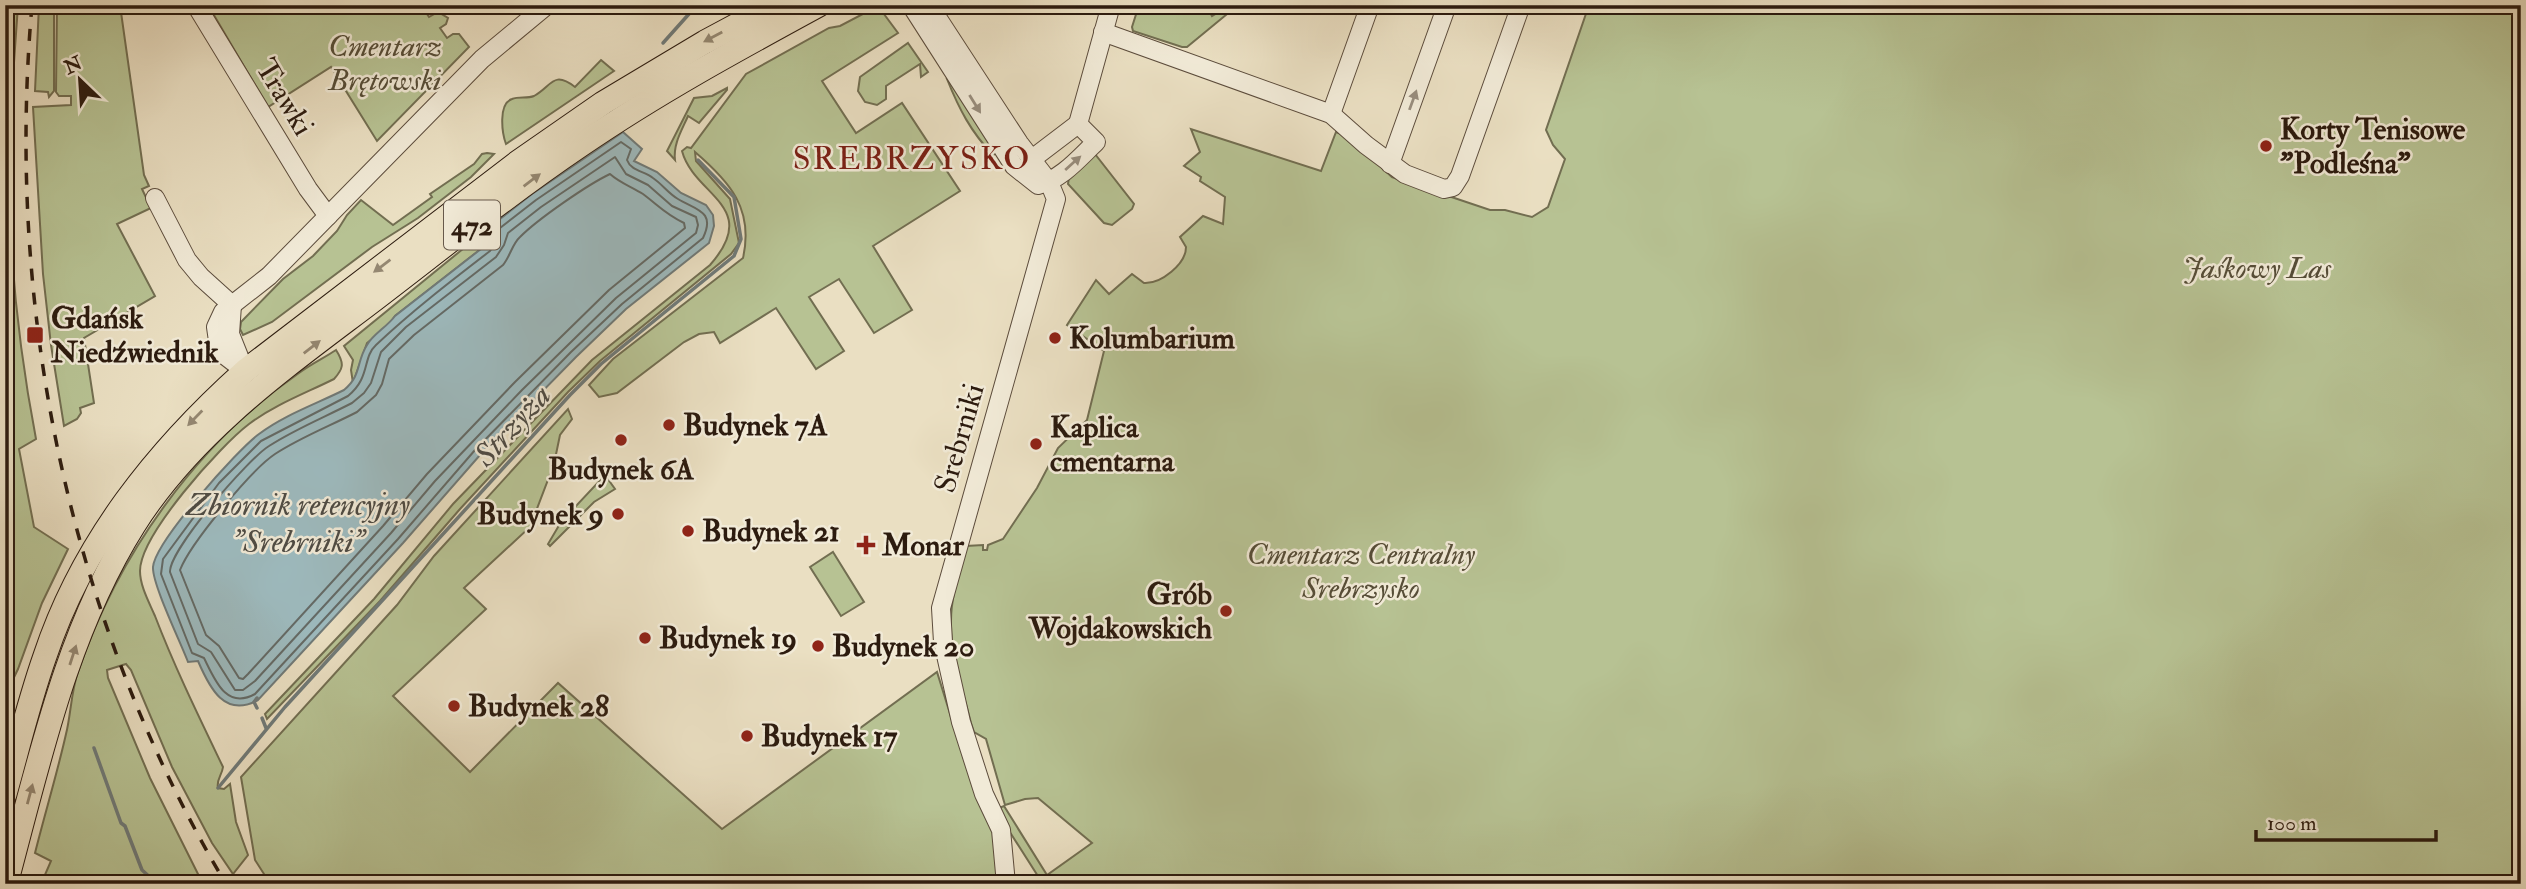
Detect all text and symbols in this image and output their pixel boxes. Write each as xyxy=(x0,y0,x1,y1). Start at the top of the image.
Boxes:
park label: Cmentarz Brętowski xyxy=(327,28,442,99)
one-way arrow xyxy=(703,31,723,43)
north arrow xyxy=(46,46,116,116)
text: N xyxy=(60,51,87,80)
street label: Trawki xyxy=(247,52,322,142)
one-way arrow xyxy=(1408,89,1419,110)
one-way arrow xyxy=(968,94,981,113)
place label: Korty Tenisowe "Podleśna" xyxy=(2280,111,2466,182)
marker: Korty Tenisowe "Podleśna" xyxy=(2258,138,2274,154)
district label: SREBRZYSKO xyxy=(793,139,1031,179)
one-way arrow xyxy=(1064,155,1082,171)
one-way arrow xyxy=(523,173,541,187)
road number: 472 xyxy=(444,201,500,250)
park label: Jaśkowy Las xyxy=(2183,250,2332,287)
one-way arrow xyxy=(373,259,391,273)
place label: Gdańsk Niedźwiednik xyxy=(50,300,219,371)
place label: Kolumbarium xyxy=(1069,320,1236,357)
marker: Gdańsk Niedźwiednik xyxy=(25,325,45,345)
marker: Kolumbarium xyxy=(1047,330,1063,346)
one-way arrow xyxy=(303,340,320,355)
water label: Strzyża xyxy=(465,376,560,476)
street label: Srebrniki xyxy=(926,379,993,497)
place label: Budynek 7A xyxy=(683,407,829,444)
one-way arrow xyxy=(186,409,203,426)
place label: Kaplica cmentarna xyxy=(1050,409,1176,480)
marker: Budynek 7A xyxy=(661,417,677,433)
marker: Budynek 6A xyxy=(613,432,629,448)
marker: Kaplica cmentarna xyxy=(1028,436,1044,452)
place label: Budynek 6A xyxy=(548,451,695,488)
water label: Zbiornik retencyjny "Srebrniki" xyxy=(184,485,410,562)
place label: Budynek 9 xyxy=(477,496,604,533)
marker: Budynek 9 xyxy=(610,506,626,522)
place label: Budynek 21 xyxy=(702,513,840,550)
marker: Budynek 21 xyxy=(680,523,696,539)
place label: Monar xyxy=(881,527,965,564)
marker: Monar xyxy=(856,535,876,555)
park label: Cmentarz Centralny Srebrzysko xyxy=(1247,536,1476,607)
place label: Grób Wojdakowskich xyxy=(1028,576,1212,647)
marker: Grób Wojdakowskich xyxy=(1218,603,1234,619)
place label: Budynek 19 xyxy=(659,620,797,657)
place label: Budynek 20 xyxy=(832,628,974,665)
marker: Budynek 19 xyxy=(637,630,653,646)
marker: Budynek 20 xyxy=(810,638,826,654)
one-way arrow xyxy=(68,644,78,665)
place label: Budynek 28 xyxy=(468,688,609,725)
marker: Budynek 28 xyxy=(446,698,462,714)
place label: Budynek 17 xyxy=(761,718,898,755)
marker: Budynek 17 xyxy=(739,728,755,744)
one-way arrow xyxy=(25,783,36,805)
scale bar xyxy=(2256,798,2437,842)
text: 100 m xyxy=(2267,810,2317,837)

